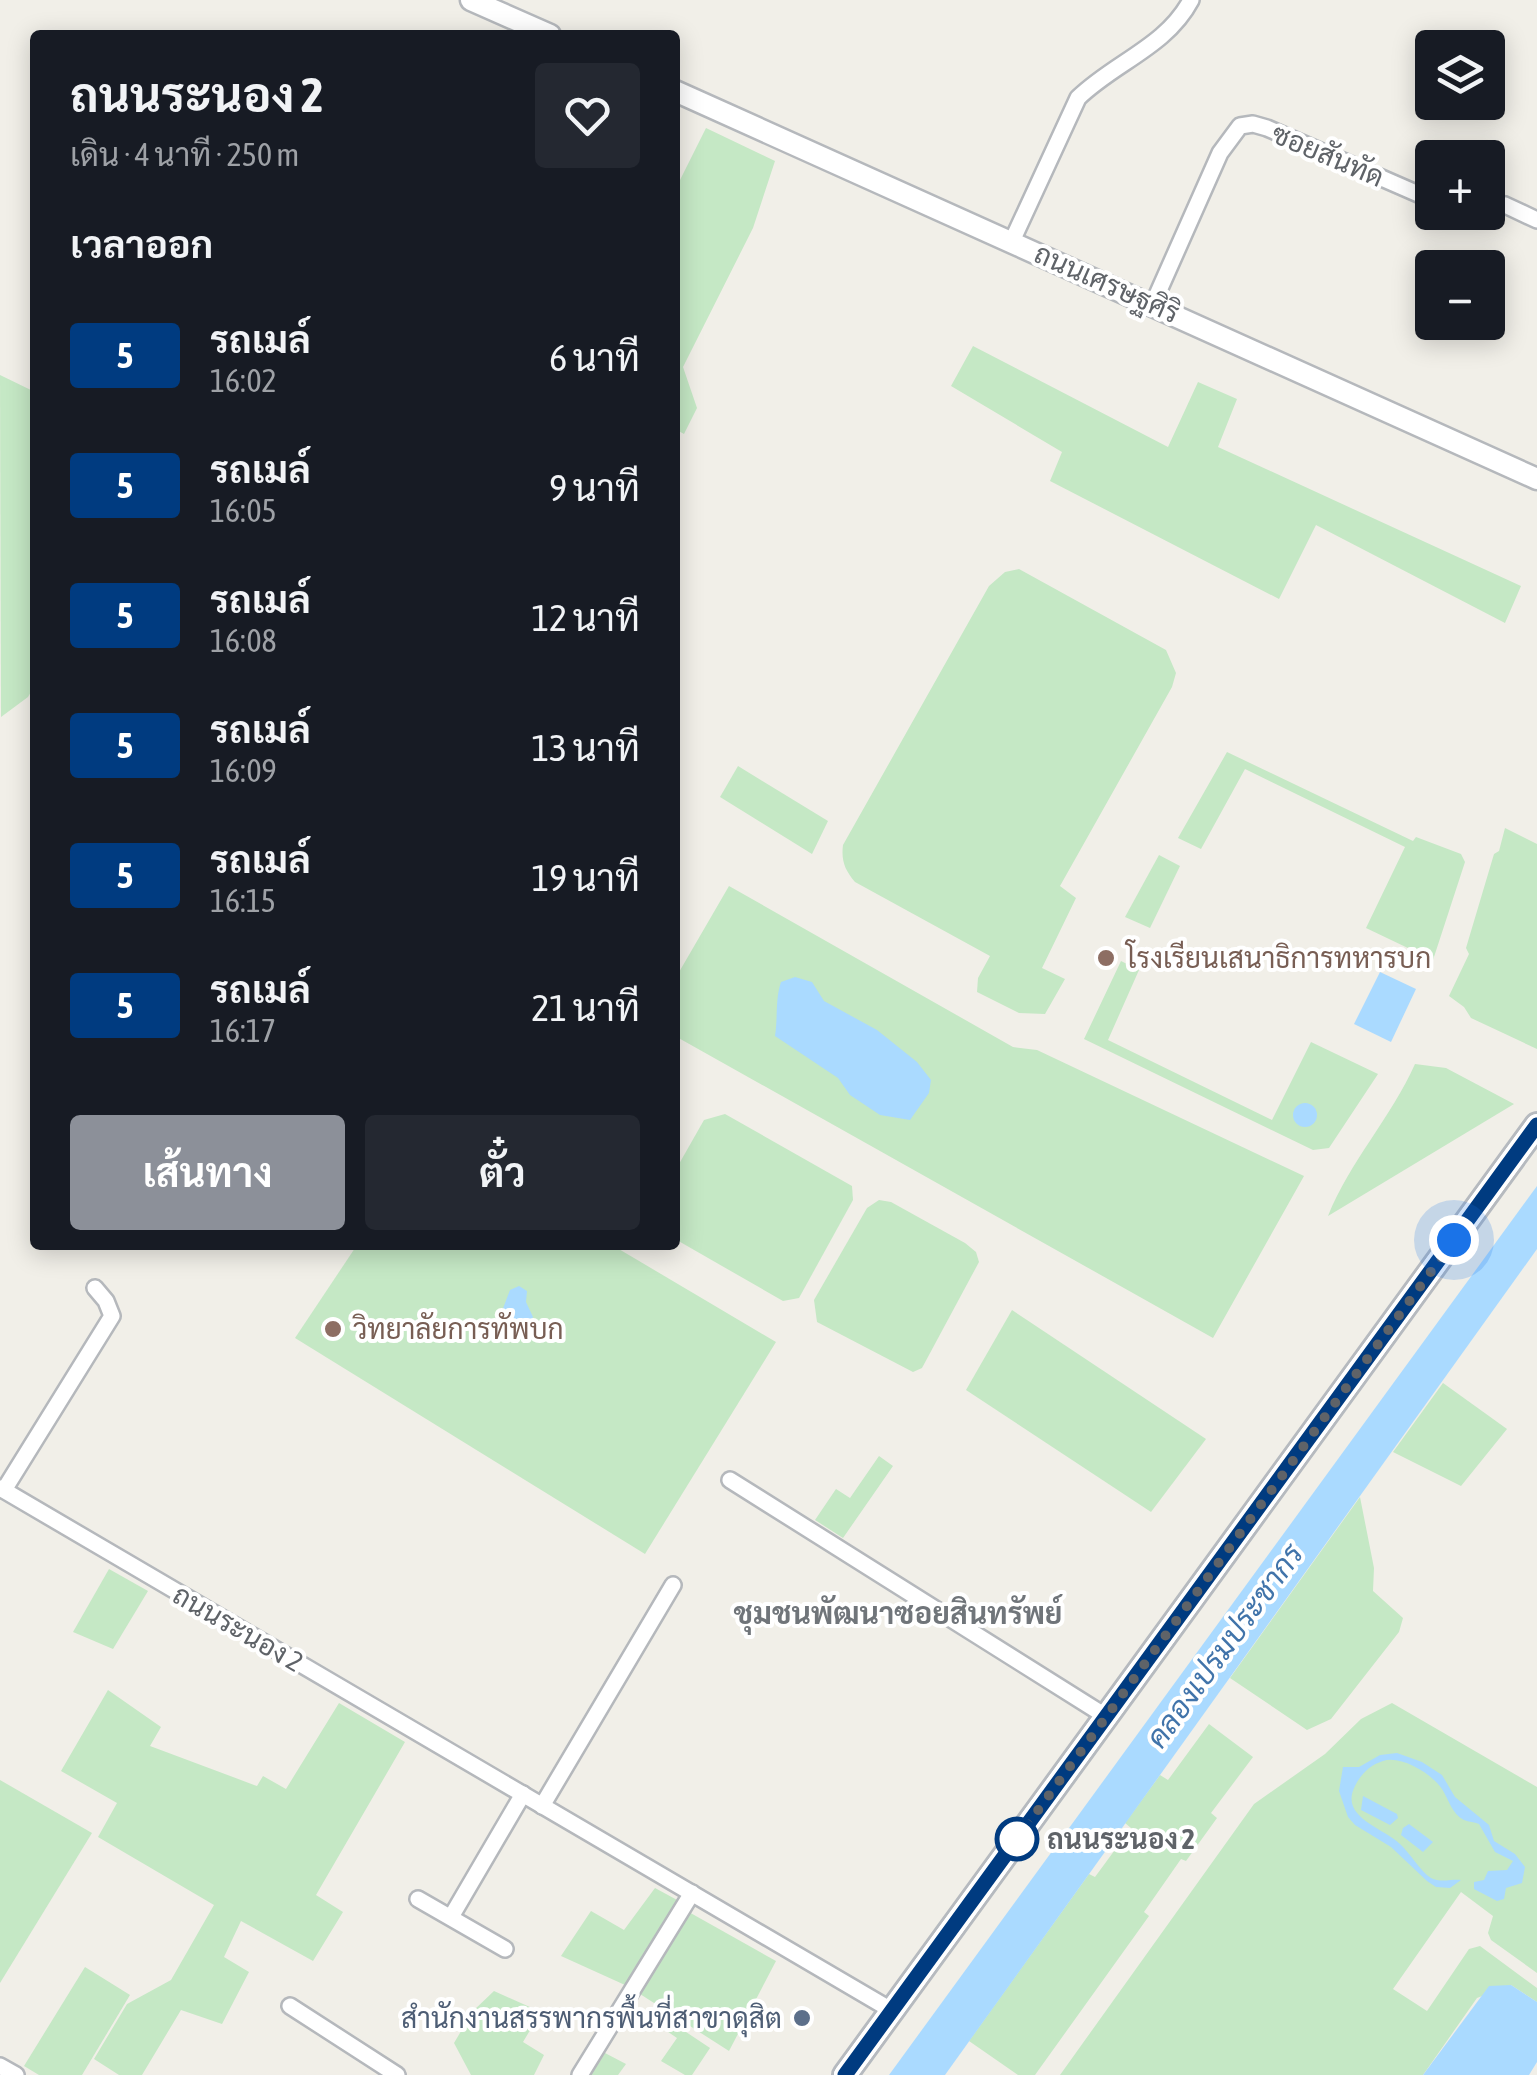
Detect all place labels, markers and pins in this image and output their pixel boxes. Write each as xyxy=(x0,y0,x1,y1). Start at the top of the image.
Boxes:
place label: โรงเรียนเสนาธิการทหารบก xyxy=(1124,939,1431,974)
marker: โรงเรียนเสนาธิการทหารบก xyxy=(1095,947,1117,969)
place label: วิทยาลัยการทัพบก xyxy=(352,1311,564,1345)
marker: วิทยาลัยการทัพบก xyxy=(322,1318,344,1340)
marker: ถนนระนอง 2 xyxy=(996,1818,1038,1860)
place label: ถนนระนอง 2 xyxy=(1047,1823,1195,1855)
place label: สำนักงานสรรพากรพื้นที่สาขาดุสิต xyxy=(401,1994,782,2038)
marker: สำนักงานสรรพากรพื้นที่สาขาดุสิต xyxy=(791,2007,813,2029)

